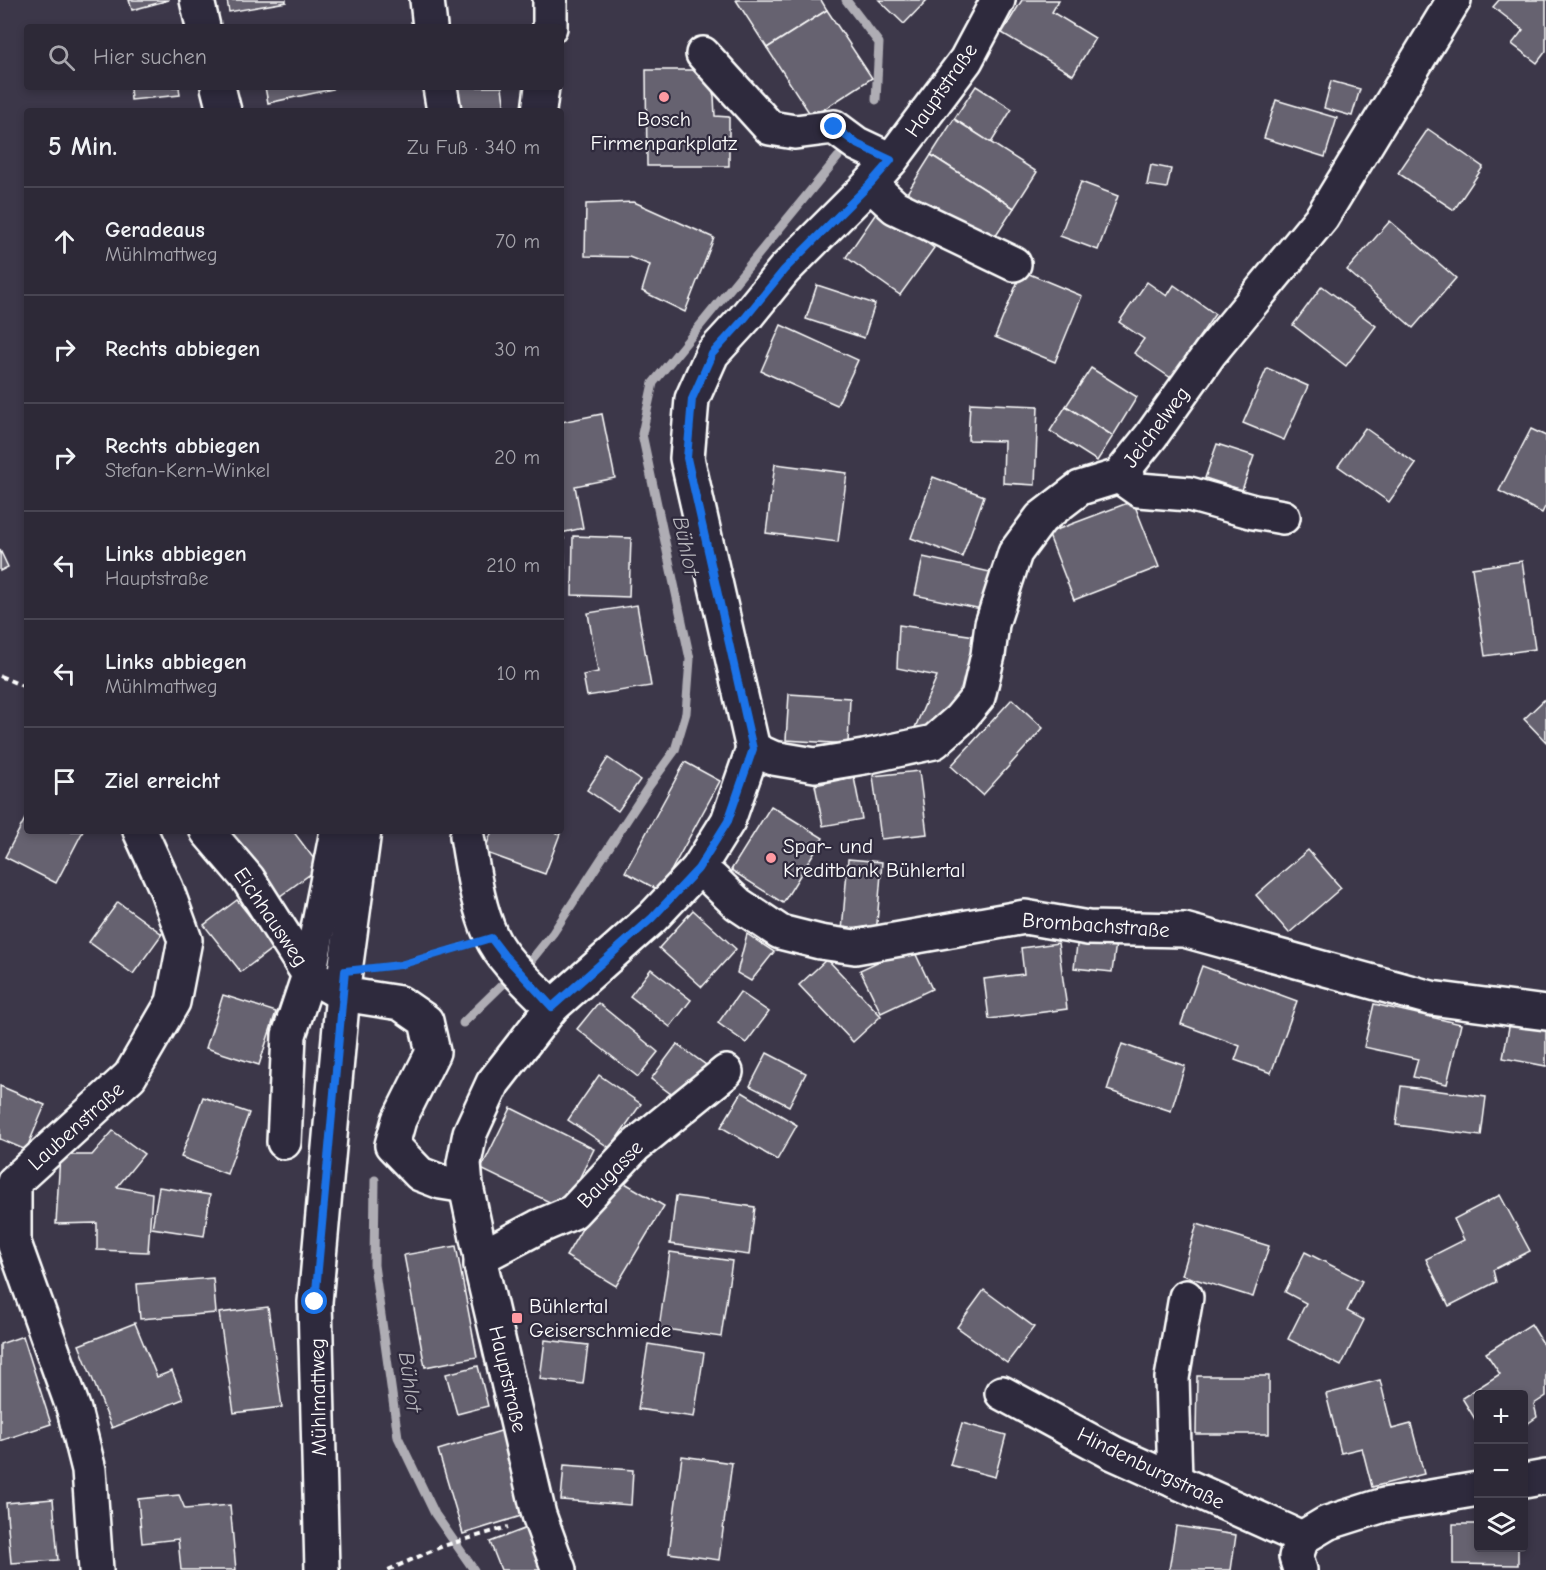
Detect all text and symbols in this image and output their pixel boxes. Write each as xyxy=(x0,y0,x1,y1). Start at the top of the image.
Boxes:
search box xyxy=(24,24,564,90)
street label: Hauptstraße xyxy=(900,39,982,141)
icon: search xyxy=(45,41,78,74)
text: Hier suchen xyxy=(93,44,207,70)
marker: Bosch Firmenparkplatz xyxy=(657,90,671,104)
place label: Bosch Firmenparkplatz xyxy=(591,107,737,155)
route end xyxy=(820,113,846,139)
text: 5 Min. xyxy=(48,132,117,162)
text: Zu Fuß · 340 m xyxy=(407,136,540,159)
text: Geradeaus xyxy=(105,217,205,243)
icon: ahead xyxy=(48,225,81,258)
text: 70 m xyxy=(495,230,540,253)
text: Mühlmattweg xyxy=(105,243,218,266)
icon: right xyxy=(48,333,81,366)
text: Rechts abbiegen xyxy=(105,336,260,362)
text: 30 m xyxy=(494,338,540,361)
street label: Jeichelweg xyxy=(1118,382,1194,472)
text: Rechts abbiegen xyxy=(105,433,260,459)
icon: right xyxy=(48,441,81,474)
text: 20 m xyxy=(494,446,540,469)
text: Stefan-Kern-Winkel xyxy=(105,459,270,482)
water label: Bühlot xyxy=(667,514,705,580)
text: Links abbiegen xyxy=(105,541,247,567)
icon: left xyxy=(48,549,81,582)
text: 210 m xyxy=(486,554,540,577)
text: Hauptstraße xyxy=(105,567,209,590)
text: Links abbiegen xyxy=(105,649,247,675)
icon: left xyxy=(48,657,81,690)
text: 10 m xyxy=(497,662,540,685)
text: Mühlmattweg xyxy=(105,675,218,698)
icon: arrive xyxy=(48,765,81,798)
text: Ziel erreicht xyxy=(105,768,220,794)
place label: Spar- und Kreditbank Bühlertal xyxy=(783,834,965,882)
marker: Spar- und Kreditbank Bühlertal xyxy=(764,851,778,865)
street label: Eichhausweg xyxy=(229,863,313,971)
street label: Brombachstraße xyxy=(1021,908,1171,942)
street label: Laubenstraße xyxy=(23,1077,129,1175)
street label: Baugasse xyxy=(572,1135,648,1213)
route start xyxy=(301,1288,327,1314)
place label: Bühlertal Geiserschmiede xyxy=(529,1294,671,1342)
marker: Bühlertal Geiserschmiede xyxy=(510,1311,524,1325)
street label: Hauptstraße xyxy=(484,1323,532,1435)
street label: Mühlmattweg xyxy=(305,1338,331,1456)
water label: Bühlot xyxy=(393,1350,427,1416)
map controls xyxy=(1474,1390,1528,1552)
button: + xyxy=(1474,1390,1528,1444)
street label: Hindenburgstraße xyxy=(1074,1422,1228,1514)
button: − xyxy=(1474,1444,1528,1498)
button: layers xyxy=(1474,1498,1528,1552)

